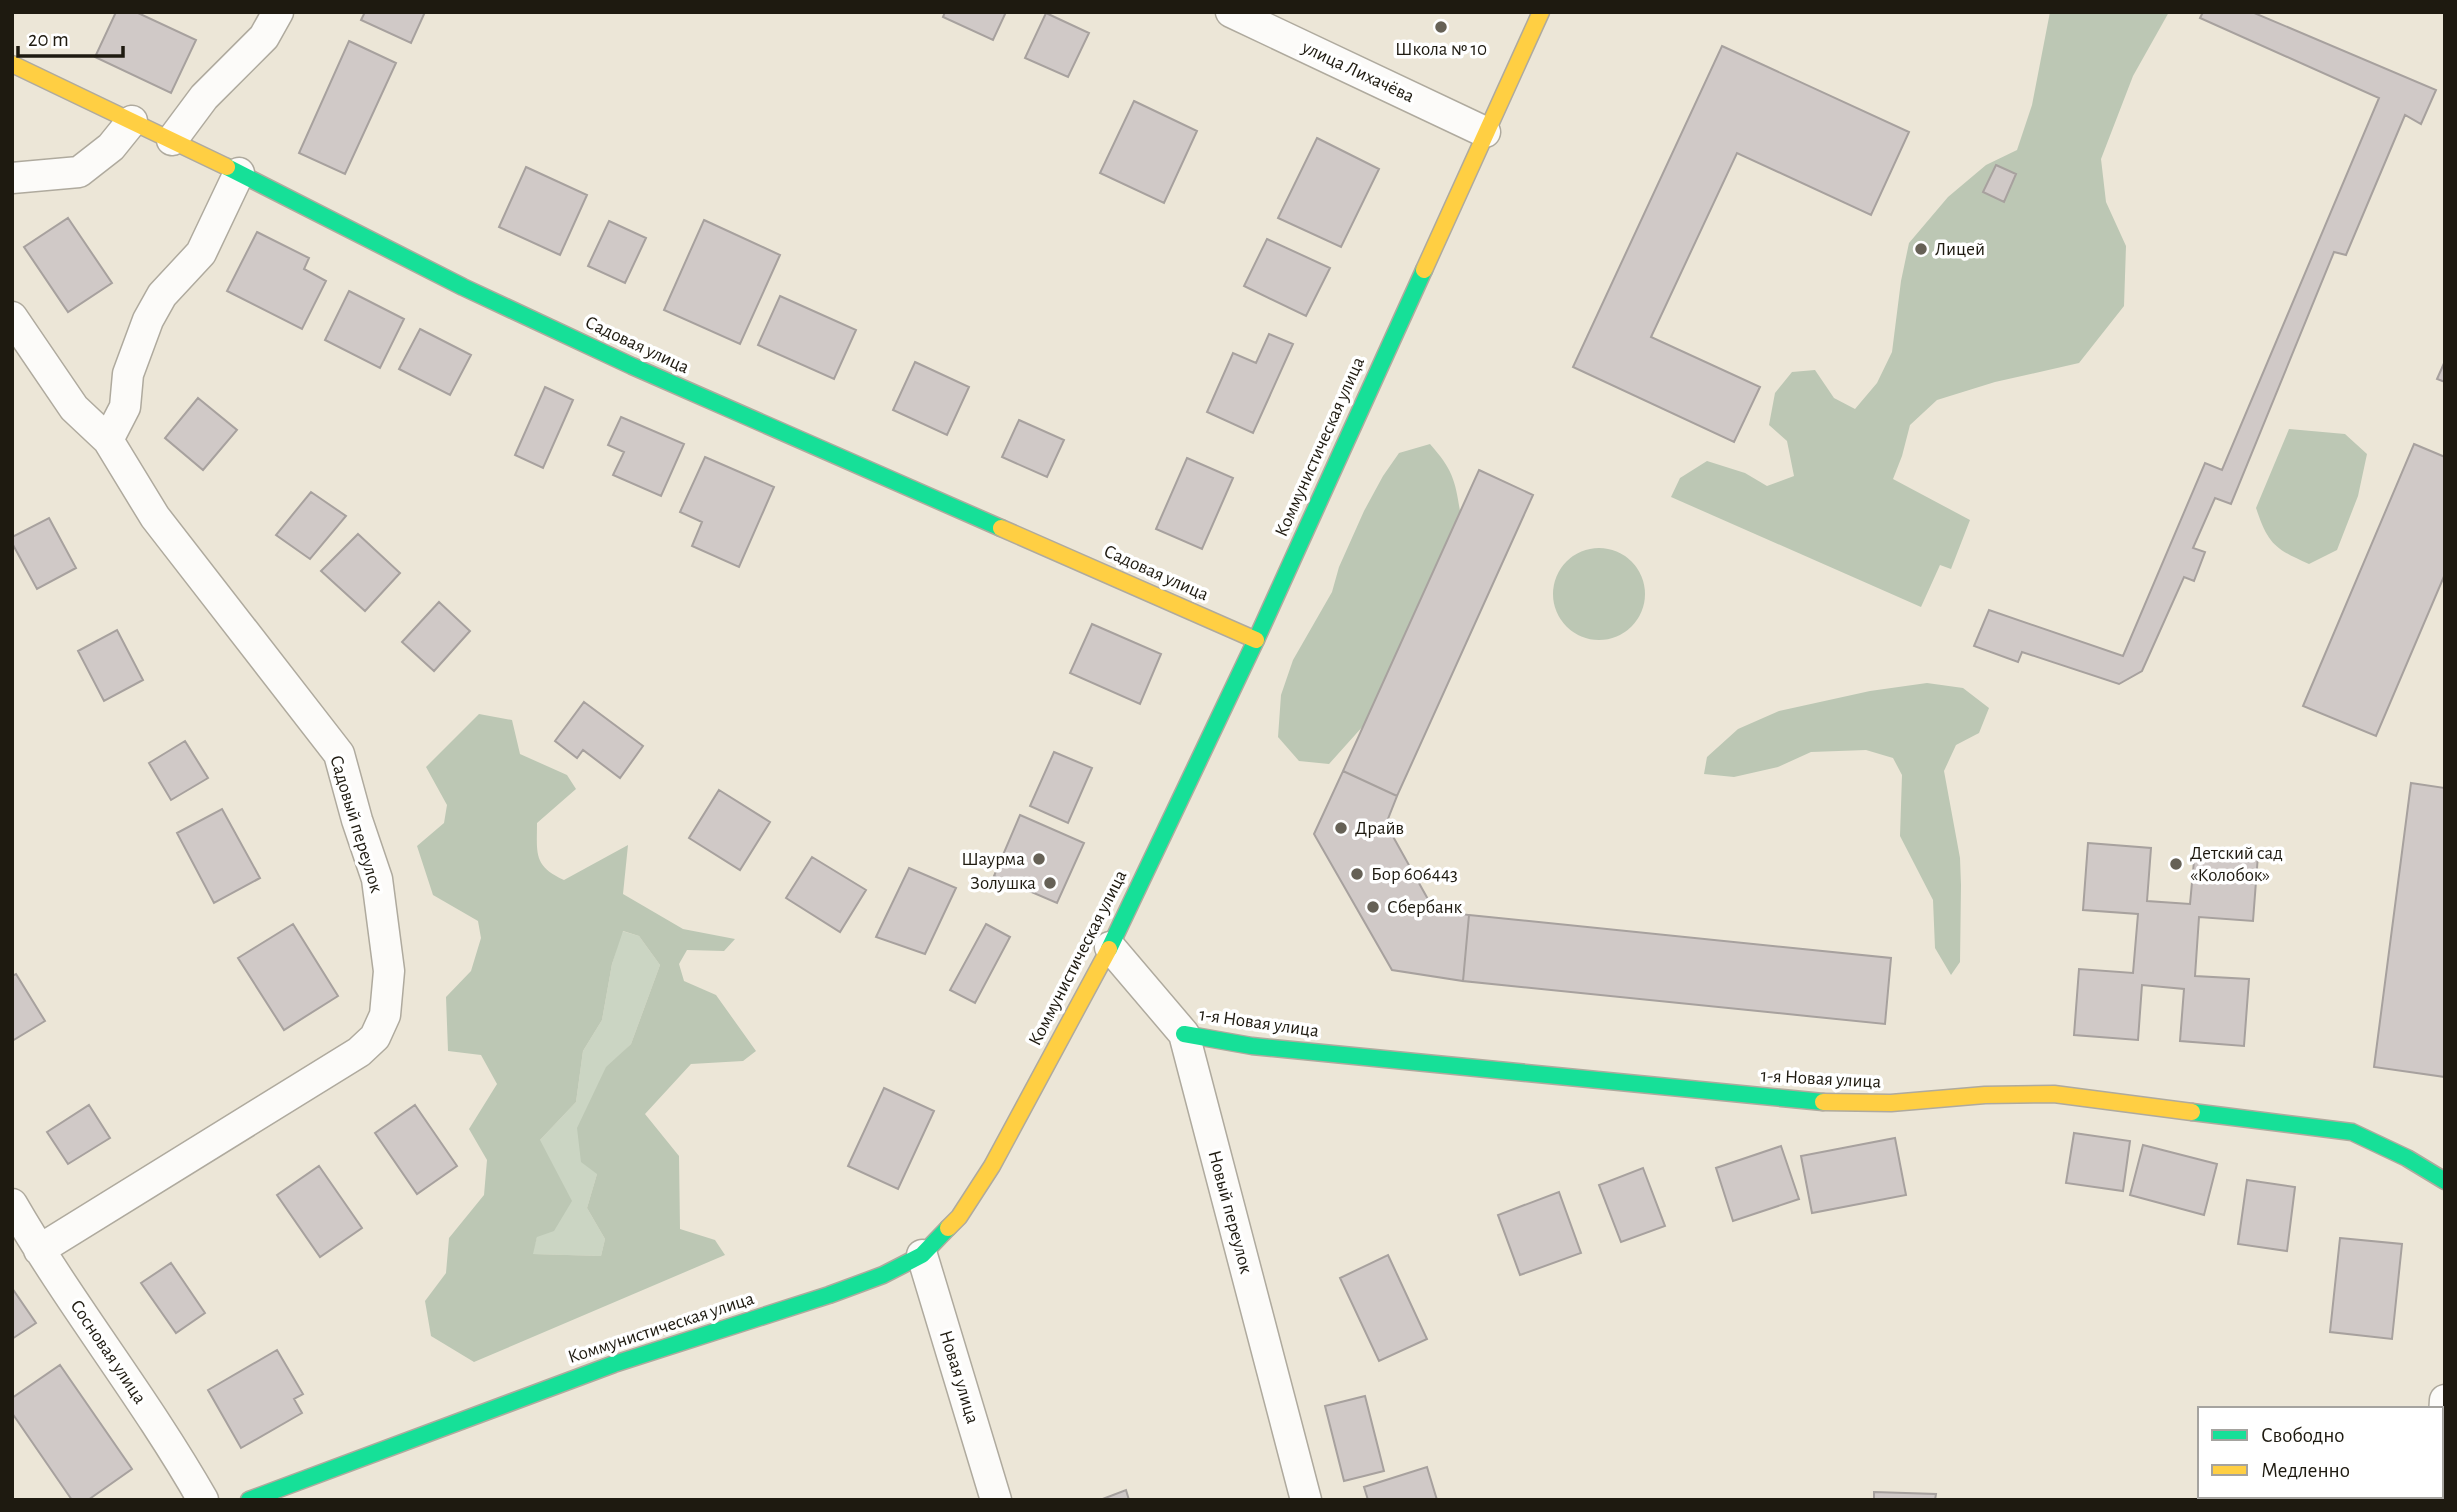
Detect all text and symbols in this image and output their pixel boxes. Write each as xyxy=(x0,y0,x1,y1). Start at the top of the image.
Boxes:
scale bar xyxy=(18,14,122,58)
marker: Школа № 10 xyxy=(1433,19,1449,35)
text: 20 m xyxy=(28,29,69,50)
street label: улица Лихачёва xyxy=(1298,37,1417,106)
place label: Школа № 10 xyxy=(1395,40,1487,59)
place label: Лицей xyxy=(1935,240,1985,259)
marker: Лицей xyxy=(1913,241,1929,257)
street label: Садовая улица xyxy=(582,313,692,378)
street label: Коммунистическая улица xyxy=(1272,354,1368,540)
street label: Садовая улица xyxy=(1101,541,1212,605)
street label: Садовый переулок xyxy=(326,753,386,895)
place label: Драйв xyxy=(1355,819,1404,838)
marker: Драйв xyxy=(1333,820,1349,836)
place label: Детский сад «Колобок» xyxy=(2190,844,2283,885)
place label: Шаурма xyxy=(961,850,1025,869)
marker: Шаурма xyxy=(1031,851,1047,867)
marker: Детский сад «Колобок» xyxy=(2168,856,2184,872)
place label: Бор 606443 xyxy=(1371,865,1458,884)
marker: Бор 606443 xyxy=(1349,866,1365,882)
street label: Коммунистическая улица xyxy=(1025,867,1131,1049)
place label: Золушка xyxy=(970,874,1036,893)
marker: Золушка xyxy=(1042,875,1058,891)
place label: Сбербанк xyxy=(1387,898,1463,917)
marker: Сбербанк xyxy=(1365,899,1381,915)
street label: 1-я Новая улица xyxy=(1198,1005,1320,1041)
street label: 1-я Новая улица xyxy=(1760,1066,1882,1092)
street label: Новый переулок xyxy=(1204,1148,1256,1276)
street label: Коммунистическая улица xyxy=(566,1289,757,1367)
street label: Сосновая улица xyxy=(66,1297,150,1408)
street label: Новая улица xyxy=(936,1328,982,1426)
legend xyxy=(2198,1407,2443,1498)
text: Свободно xyxy=(2261,1425,2345,1446)
text: Медленно xyxy=(2261,1460,2350,1481)

